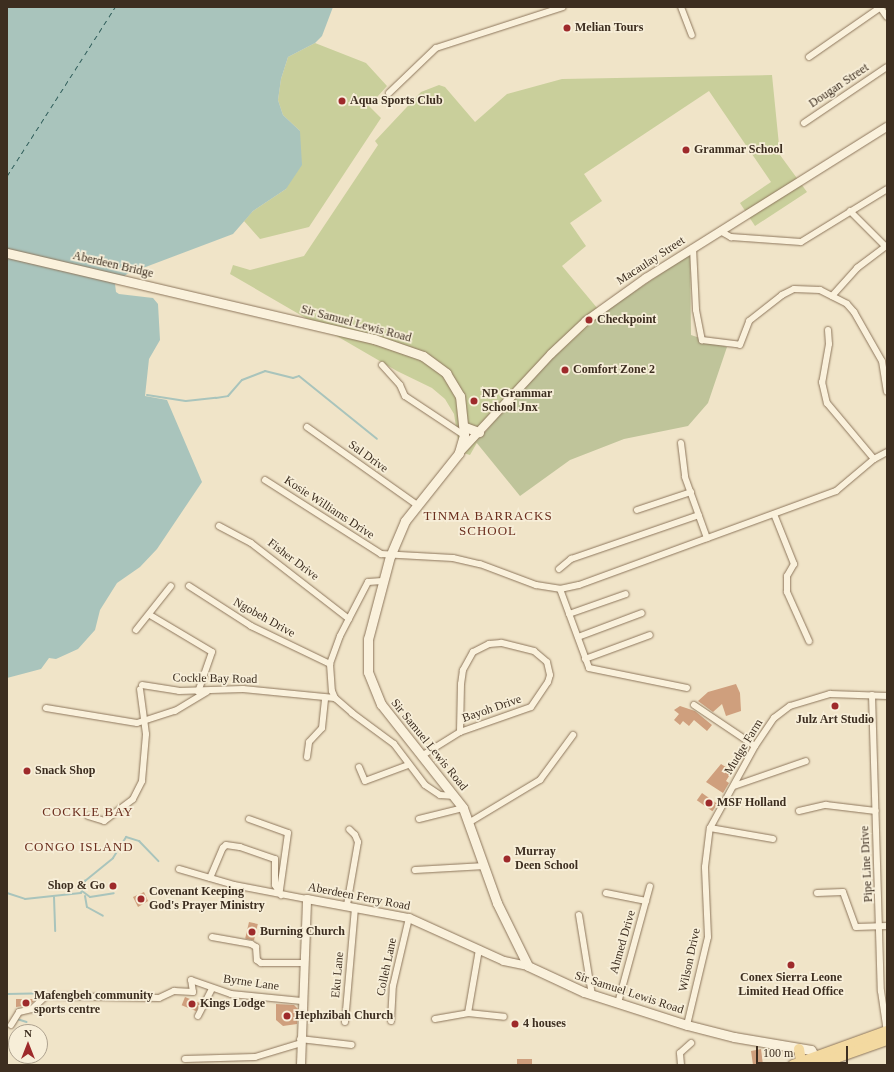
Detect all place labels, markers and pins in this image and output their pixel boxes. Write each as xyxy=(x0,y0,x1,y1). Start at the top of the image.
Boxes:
place label: Melian Tours xyxy=(575,21,644,35)
marker: Melian Tours xyxy=(562,23,572,33)
place label: Aqua Sports Club xyxy=(350,94,443,108)
marker: Aqua Sports Club xyxy=(337,96,347,106)
place label: Grammar School xyxy=(694,143,783,157)
marker: Grammar School xyxy=(681,145,691,155)
place label: Checkpoint xyxy=(597,313,656,327)
marker: Checkpoint xyxy=(584,315,594,325)
place label: Comfort Zone 2 xyxy=(573,363,655,377)
marker: Comfort Zone 2 xyxy=(560,365,570,375)
place label: NP Grammar School Jnx xyxy=(482,387,553,415)
marker: NP Grammar School Jnx xyxy=(469,396,479,406)
marker: Julz Art Studio xyxy=(830,701,840,711)
place label: Julz Art Studio xyxy=(796,713,874,727)
place label: Snack Shop xyxy=(35,764,95,778)
marker: Snack Shop xyxy=(22,766,32,776)
place label: MSF Holland xyxy=(717,796,787,810)
marker: MSF Holland xyxy=(704,798,714,808)
place label: Murray Deen School xyxy=(515,845,578,873)
marker: Murray Deen School xyxy=(502,854,512,864)
place label: Shop & Go xyxy=(48,879,105,893)
marker: Shop & Go xyxy=(108,881,118,891)
place label: Covenant Keeping God's Prayer Ministry xyxy=(149,885,265,913)
marker: Covenant Keeping God's Prayer Ministry xyxy=(136,894,146,904)
place label: Burning Church xyxy=(260,925,345,939)
marker: Burning Church xyxy=(247,927,257,937)
marker: Conex Sierra Leone Limited Head Office xyxy=(786,960,796,970)
place label: Conex Sierra Leone Limited Head Office xyxy=(738,971,844,999)
place label: Mafengbeh community sports centre xyxy=(34,989,153,1017)
place label: Kings Lodge xyxy=(200,997,265,1011)
marker: Mafengbeh community sports centre xyxy=(21,998,31,1008)
marker: Kings Lodge xyxy=(187,999,197,1009)
place label: Hephzibah Church xyxy=(295,1009,393,1023)
marker: Hephzibah Church xyxy=(282,1011,292,1021)
place label: 4 houses xyxy=(523,1017,566,1031)
marker: 4 houses xyxy=(510,1019,520,1029)

